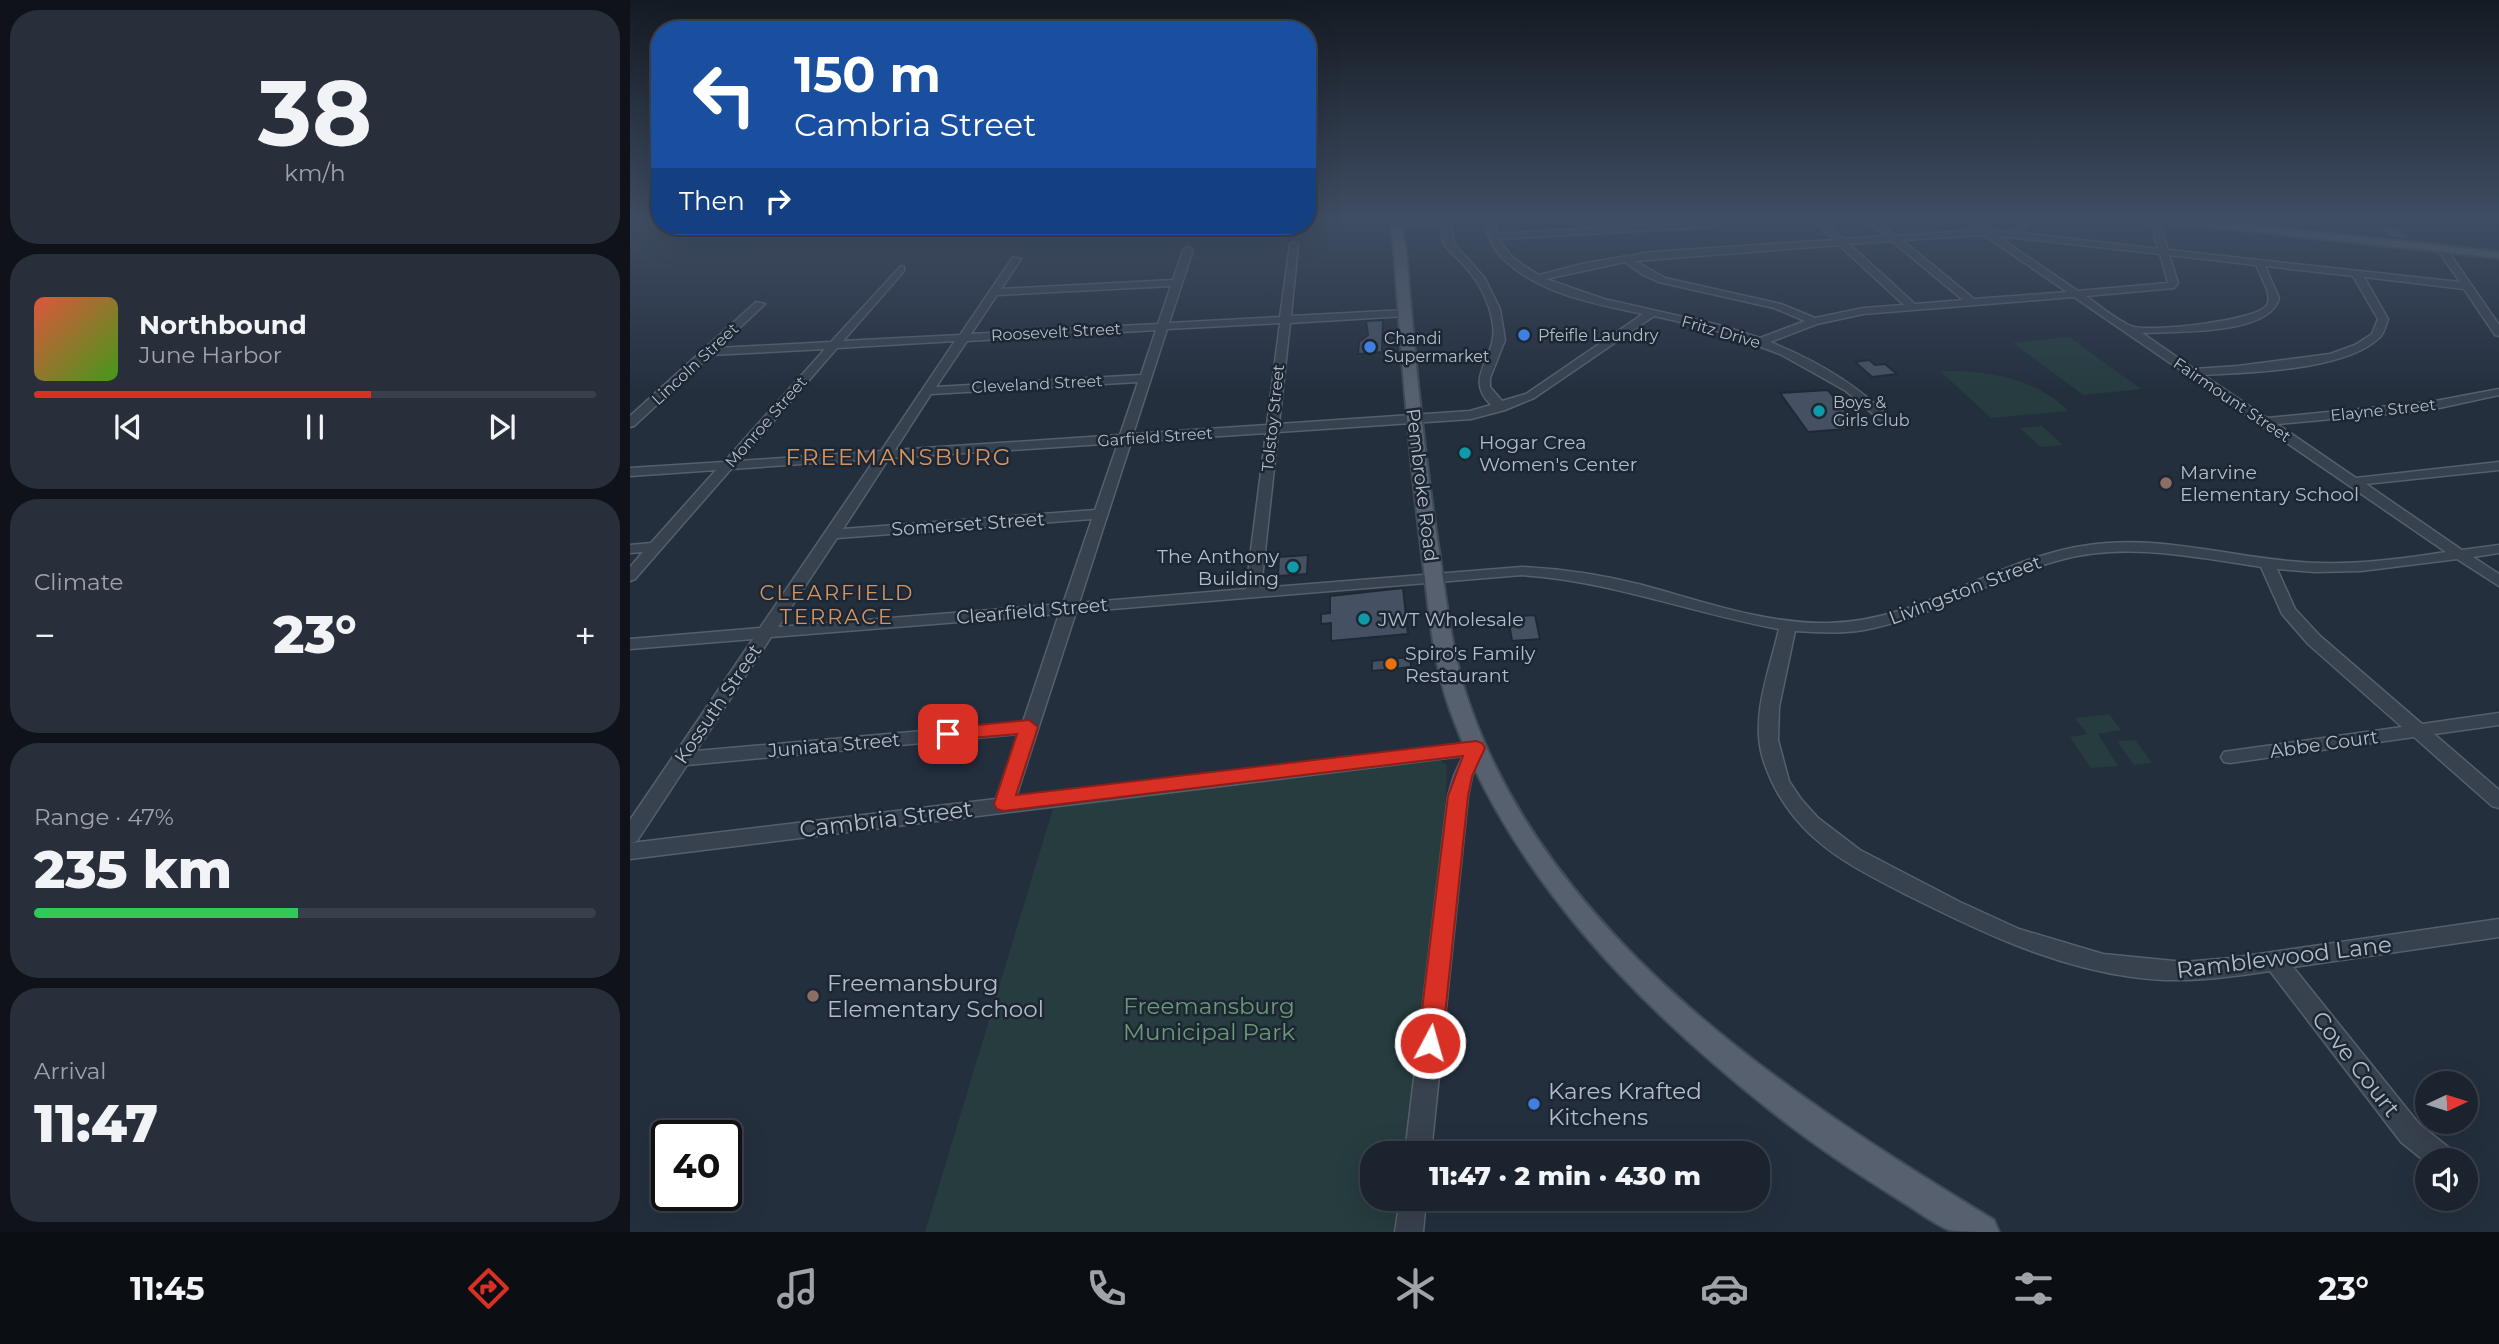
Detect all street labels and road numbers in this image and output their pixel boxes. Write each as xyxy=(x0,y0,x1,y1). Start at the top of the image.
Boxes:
street label: Fritz Drive xyxy=(1679,312,1763,352)
street label: Lincoln Street xyxy=(648,319,742,409)
street label: Roosevelt Street xyxy=(990,319,1122,345)
street label: Fairmount Street xyxy=(2170,354,2295,447)
street label: Tolstoy Street xyxy=(1258,363,1288,473)
street label: Cleveland Street xyxy=(971,371,1104,397)
street label: Monroe Street xyxy=(721,372,811,471)
street label: Elayne Street xyxy=(2329,395,2437,425)
street label: Pembroke Road xyxy=(1401,407,1443,563)
street label: Garfield Street xyxy=(1097,423,1214,451)
street label: Somerset Street xyxy=(891,507,1046,541)
street label: Livingston Street xyxy=(1886,550,2045,630)
street label: Clearfield Street xyxy=(955,593,1109,629)
street label: Kossuth Street xyxy=(670,640,767,768)
street label: Abbe Court xyxy=(2268,725,2380,763)
street label: Juniata Street xyxy=(766,728,901,762)
street label: Cambria Street xyxy=(798,794,974,844)
street label: Ramblewood Lane xyxy=(2175,930,2393,984)
street label: Cove Court xyxy=(2306,1006,2406,1122)

